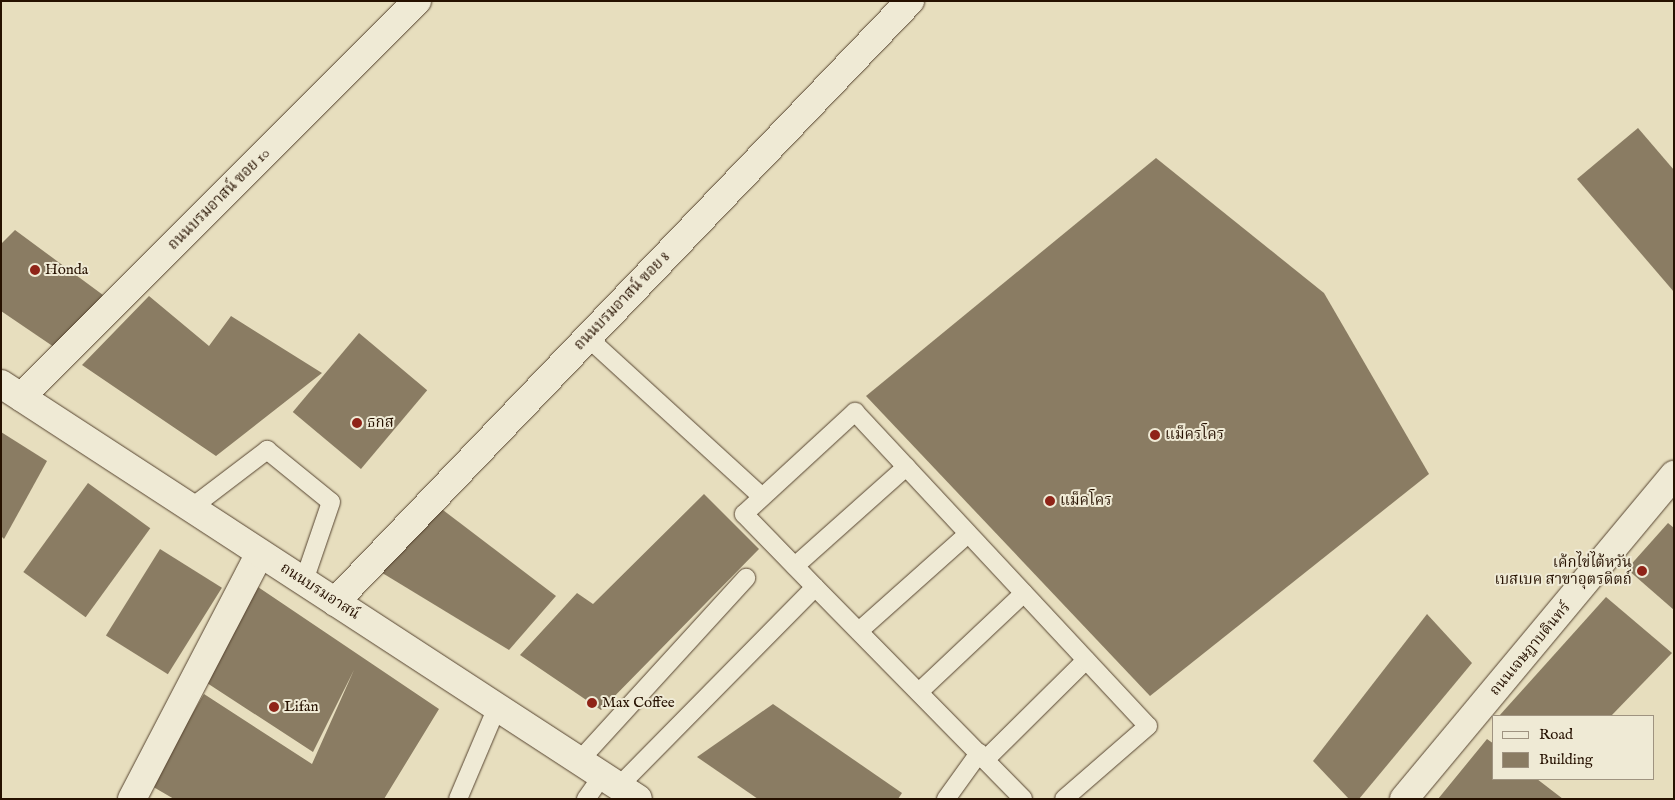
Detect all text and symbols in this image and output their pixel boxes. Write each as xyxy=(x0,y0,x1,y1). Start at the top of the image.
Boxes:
street label: ถนนบรมอาสน์ ฃอย 10 xyxy=(164,144,274,254)
street label: ถนนบรมอาสน์ ฃอย 8 xyxy=(570,248,674,354)
place label: Honda xyxy=(45,261,88,279)
marker: Honda xyxy=(29,264,41,276)
place label: ธกส xyxy=(367,414,394,432)
marker: ธกส xyxy=(351,417,363,429)
place label: แม็ครโคร xyxy=(1165,426,1224,444)
marker: แม็ครโคร xyxy=(1149,429,1161,441)
place label: แม็คโคร xyxy=(1060,492,1112,510)
marker: แม็คโคร xyxy=(1044,495,1056,507)
place label: เค้กไข่ไต้หวัน เบสเบค สาขาอุตรดิตถ์ xyxy=(1495,553,1632,588)
street label: ถนนบรมอาสน์ xyxy=(277,559,363,623)
marker: เค้กไข่ไต้หวัน เบสเบค สาขาอุตรดิตถ์ xyxy=(1636,565,1648,577)
street label: ถนนเจษฎาบดินทร์ xyxy=(1486,599,1574,699)
place label: Max Coffee xyxy=(602,694,675,712)
marker: Max Coffee xyxy=(586,697,598,709)
place label: Lifan xyxy=(284,698,319,716)
marker: Lifan xyxy=(268,701,280,713)
legend xyxy=(1492,715,1655,780)
text: Road xyxy=(1539,725,1573,744)
text: Building xyxy=(1539,750,1593,769)

